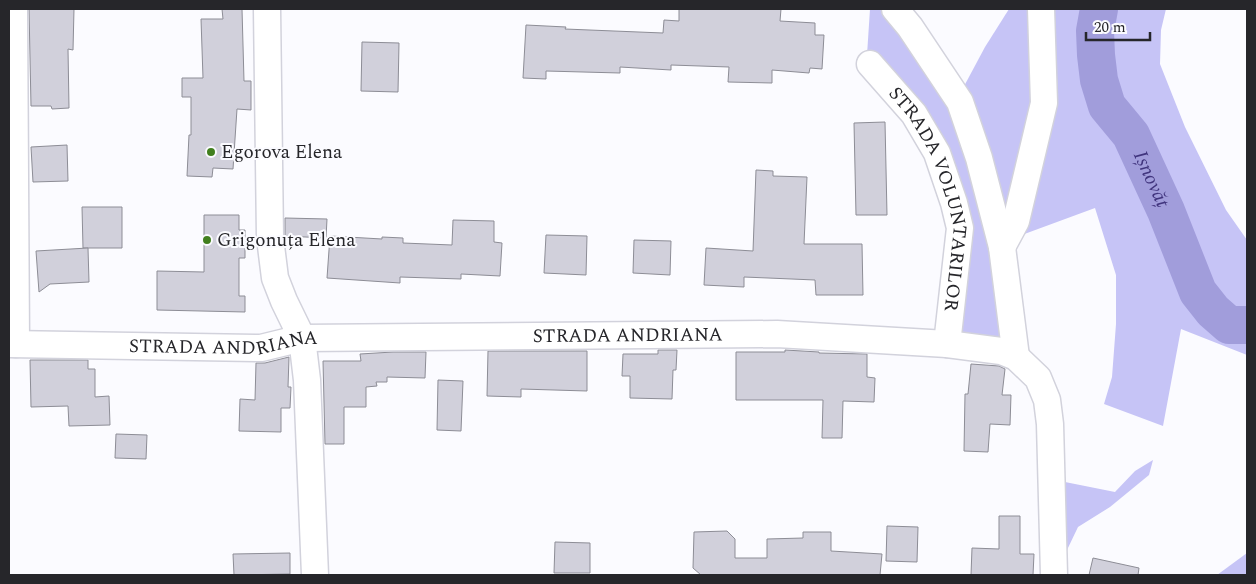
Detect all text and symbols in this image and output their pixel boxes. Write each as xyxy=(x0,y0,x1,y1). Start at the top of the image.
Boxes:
scale bar xyxy=(1086,10,1150,42)
text: 20 m xyxy=(1094,16,1126,39)
street label: STRADA VOLUNTARILOR xyxy=(882,80,975,313)
place label: Egorova Elena xyxy=(221,138,343,167)
marker: Egorova Elena xyxy=(205,146,217,158)
water label: Ișnovăț xyxy=(1125,146,1178,213)
place label: Grigonuța Elena xyxy=(217,226,356,255)
marker: Grigonuța Elena xyxy=(201,234,213,246)
street label: STRADA ANDRIANA xyxy=(533,320,723,351)
street label: STRADA ANDRIANA xyxy=(129,323,318,363)

